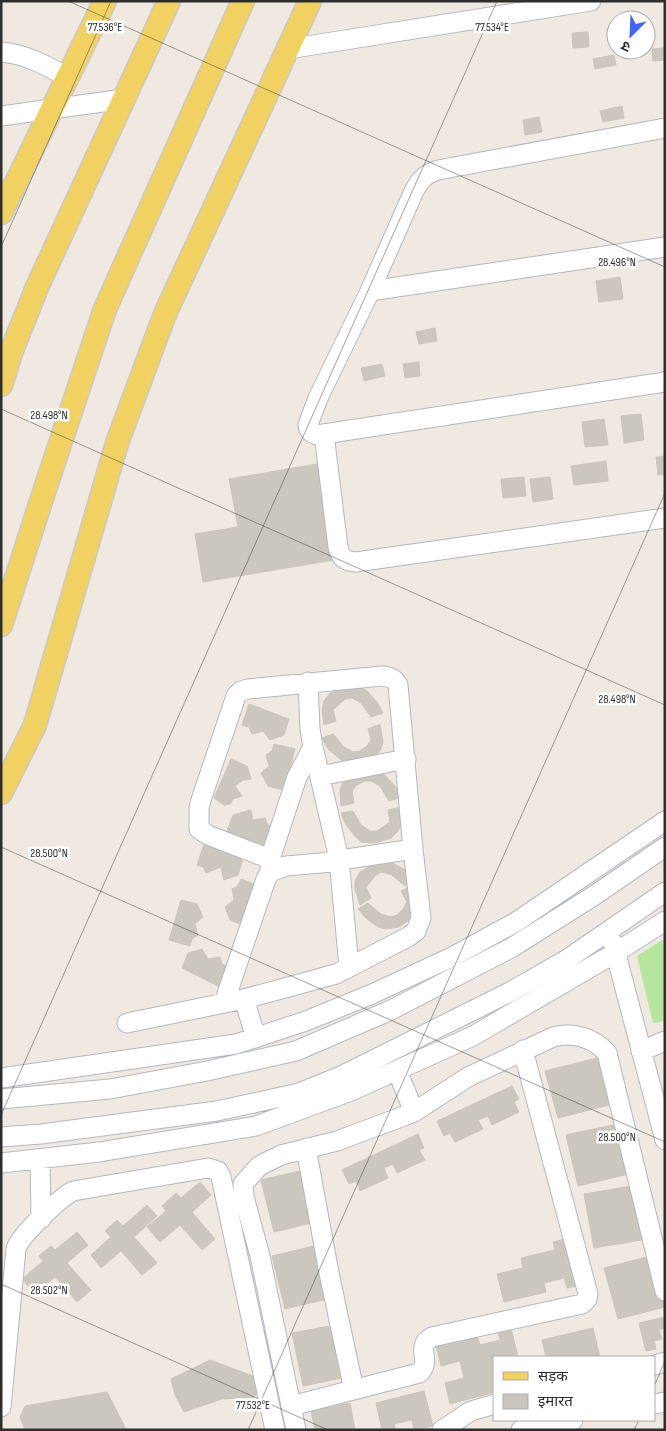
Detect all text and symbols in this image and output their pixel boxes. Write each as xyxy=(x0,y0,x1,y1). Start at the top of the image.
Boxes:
north arrow xyxy=(606,10,656,60)
text: 77.536°E xyxy=(88,20,122,35)
text: 77.534°E xyxy=(475,20,509,35)
text: उ xyxy=(618,37,633,56)
text: 28.496°N xyxy=(598,255,636,270)
text: 28.498°N xyxy=(30,408,68,423)
text: 28.498°N xyxy=(598,692,636,707)
text: 28.500°N xyxy=(30,846,68,861)
text: 28.500°N xyxy=(598,1130,636,1145)
text: 28.502°N xyxy=(30,1283,68,1298)
legend xyxy=(493,1356,656,1421)
text: सड़क xyxy=(538,1367,568,1386)
text: इमारत xyxy=(538,1392,573,1411)
text: 77.532°E xyxy=(236,1398,270,1413)

